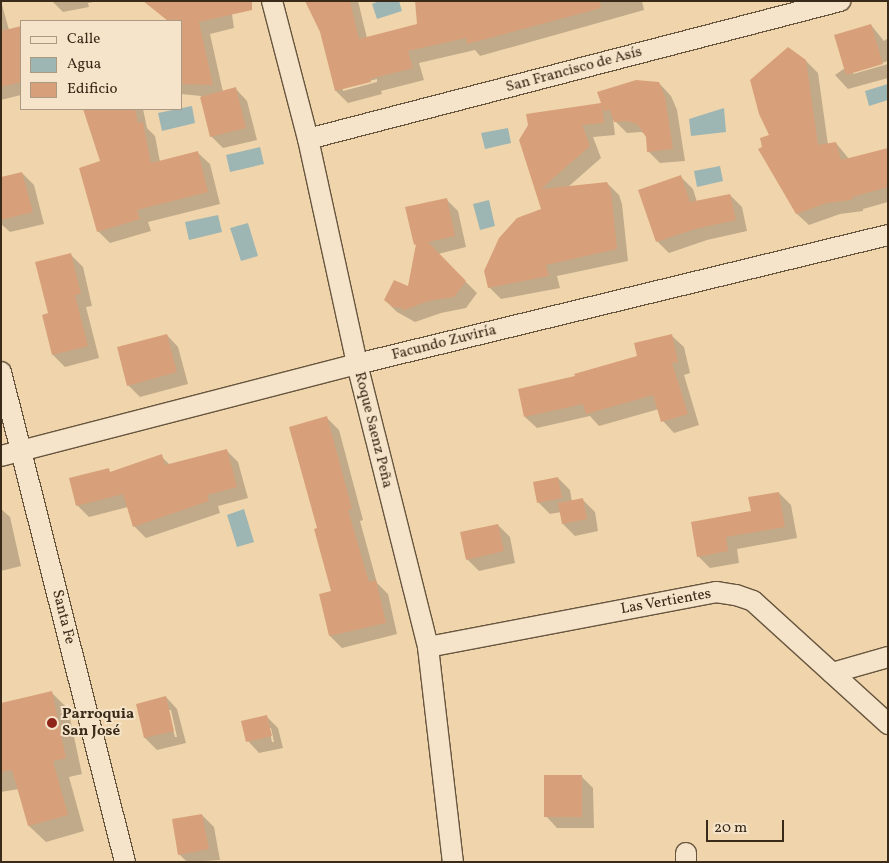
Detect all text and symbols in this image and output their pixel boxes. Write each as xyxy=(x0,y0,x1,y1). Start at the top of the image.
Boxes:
legend xyxy=(20,20,182,110)
text: Calle xyxy=(67,29,100,50)
street label: San Francisco de Asís xyxy=(504,43,644,97)
text: Agua xyxy=(67,54,101,75)
text: Edificio xyxy=(67,79,118,100)
street label: Facundo Zuviría xyxy=(390,321,498,365)
street label: Roque Saenz Peña xyxy=(350,370,396,490)
street label: Las Vertientes xyxy=(619,585,713,619)
street label: Santa Fe xyxy=(48,588,78,646)
place label: Parroquia San José xyxy=(62,705,134,740)
marker: Parroquia San José xyxy=(46,717,58,729)
scale bar xyxy=(709,810,786,842)
text: 20 m xyxy=(714,818,747,839)

